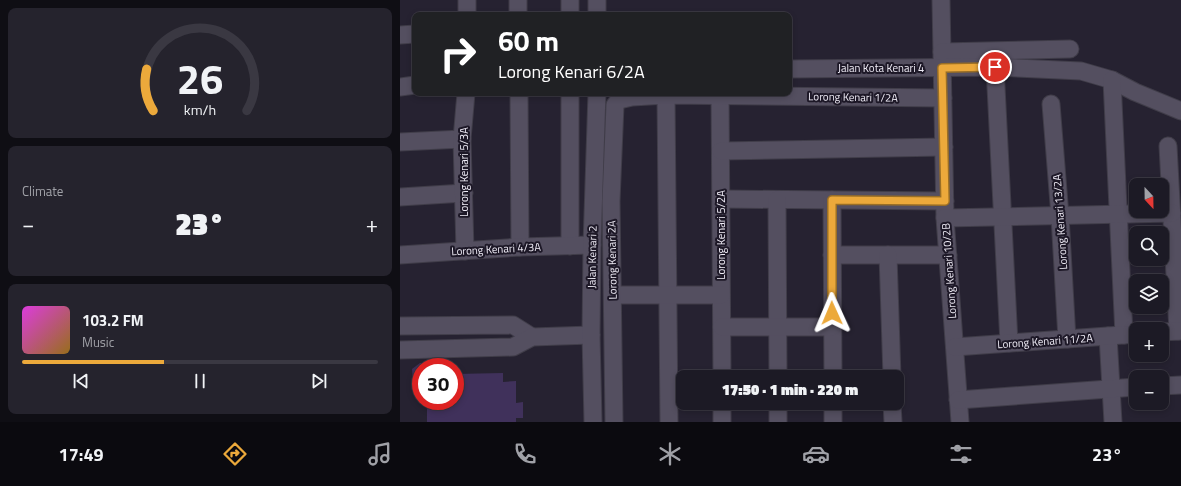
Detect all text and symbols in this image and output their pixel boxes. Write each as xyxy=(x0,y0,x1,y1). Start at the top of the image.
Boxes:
text: 60 m xyxy=(498,19,559,62)
icon: right xyxy=(432,28,484,80)
text: 26 xyxy=(177,47,223,110)
pin xyxy=(978,50,1012,84)
icon: arrive xyxy=(984,56,1006,78)
text: Lorong Kenari 6/2A xyxy=(498,58,645,85)
street label: Jalan Kota Kenari 4 xyxy=(838,60,924,76)
street label: Lorong Kenari 1/2A xyxy=(808,88,898,106)
text: km/h xyxy=(184,99,216,121)
street label: Lorong Kenari 5/3A xyxy=(456,127,472,217)
street label: Lorong Kenari 13/2A xyxy=(1049,173,1071,270)
north arrow xyxy=(1129,178,1169,218)
map controls xyxy=(1129,178,1169,410)
text: Climate xyxy=(22,181,63,201)
street label: Lorong Kenari 5/2A xyxy=(713,190,729,280)
text: 23° xyxy=(175,201,225,247)
text: − xyxy=(22,207,34,241)
text: + xyxy=(366,207,378,241)
street label: Lorong Kenari 2A xyxy=(603,220,621,300)
street label: Lorong Kenari 10/2B xyxy=(938,222,960,319)
street label: Jalan Kenari 2 xyxy=(583,225,601,289)
button: search xyxy=(1129,226,1169,266)
street label: Lorong Kenari 4/3A xyxy=(451,239,542,259)
button: layers xyxy=(1129,274,1169,314)
position arrow xyxy=(811,292,853,334)
text: 103.2 FM xyxy=(82,309,144,332)
button: + xyxy=(1129,322,1169,362)
street label: Lorong Kenari 11/2A xyxy=(997,330,1094,352)
text: Music xyxy=(82,332,114,352)
speed limit sign: 30 xyxy=(412,358,464,410)
icon: previous xyxy=(70,370,92,392)
icon: pause xyxy=(189,370,211,392)
icon: next xyxy=(308,370,330,392)
button: − xyxy=(1129,370,1169,410)
text: 17:50 · 1 min · 220 m xyxy=(722,378,858,401)
icon: directions xyxy=(221,440,249,468)
icon: music xyxy=(366,440,394,468)
icon: phone xyxy=(511,440,539,468)
icon: climate xyxy=(656,440,684,468)
icon: car xyxy=(802,440,830,468)
icon: filters xyxy=(947,440,975,468)
text: 17:49 xyxy=(59,441,104,468)
text: 23° xyxy=(1092,441,1122,468)

